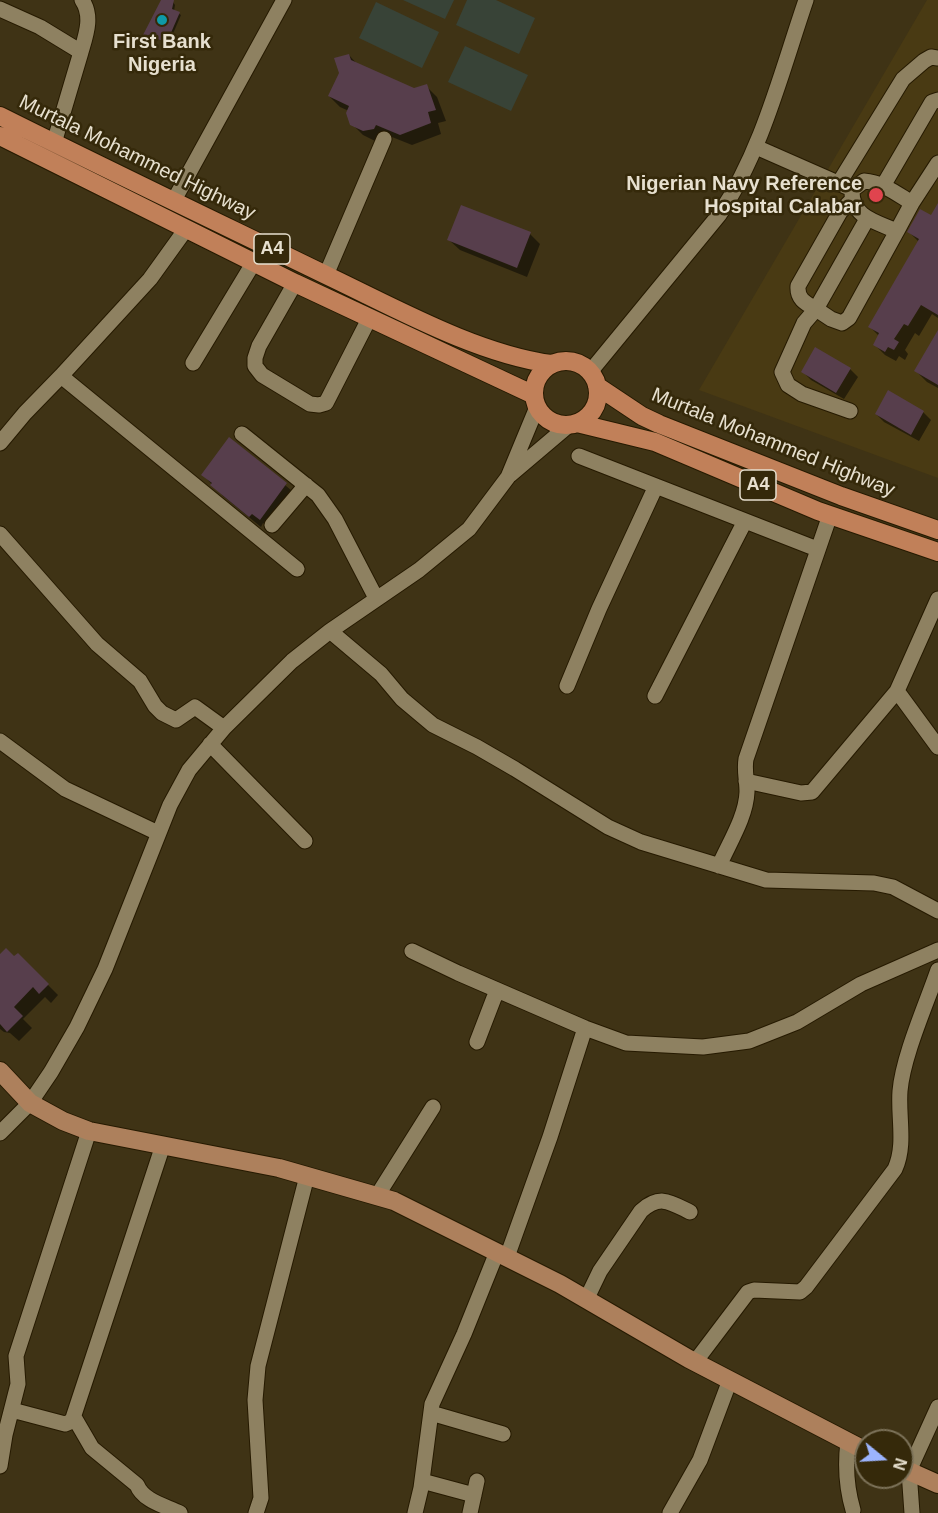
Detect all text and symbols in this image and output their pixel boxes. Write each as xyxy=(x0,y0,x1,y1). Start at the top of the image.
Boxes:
marker: First Bank Nigeria xyxy=(155,13,169,27)
place label: First Bank Nigeria xyxy=(113,30,211,77)
street label: Murtala Mohammed Highway xyxy=(15,90,259,226)
place label: Nigerian Navy Reference Hospital Calabar xyxy=(626,172,862,219)
marker: Nigerian Navy Reference Hospital Calabar xyxy=(867,186,885,204)
road number: A4 xyxy=(254,234,290,264)
street label: Murtala Mohammed Highway xyxy=(648,383,898,503)
road number: A4 xyxy=(740,470,776,500)
north arrow xyxy=(854,1429,914,1489)
text: N xyxy=(890,1456,910,1472)

